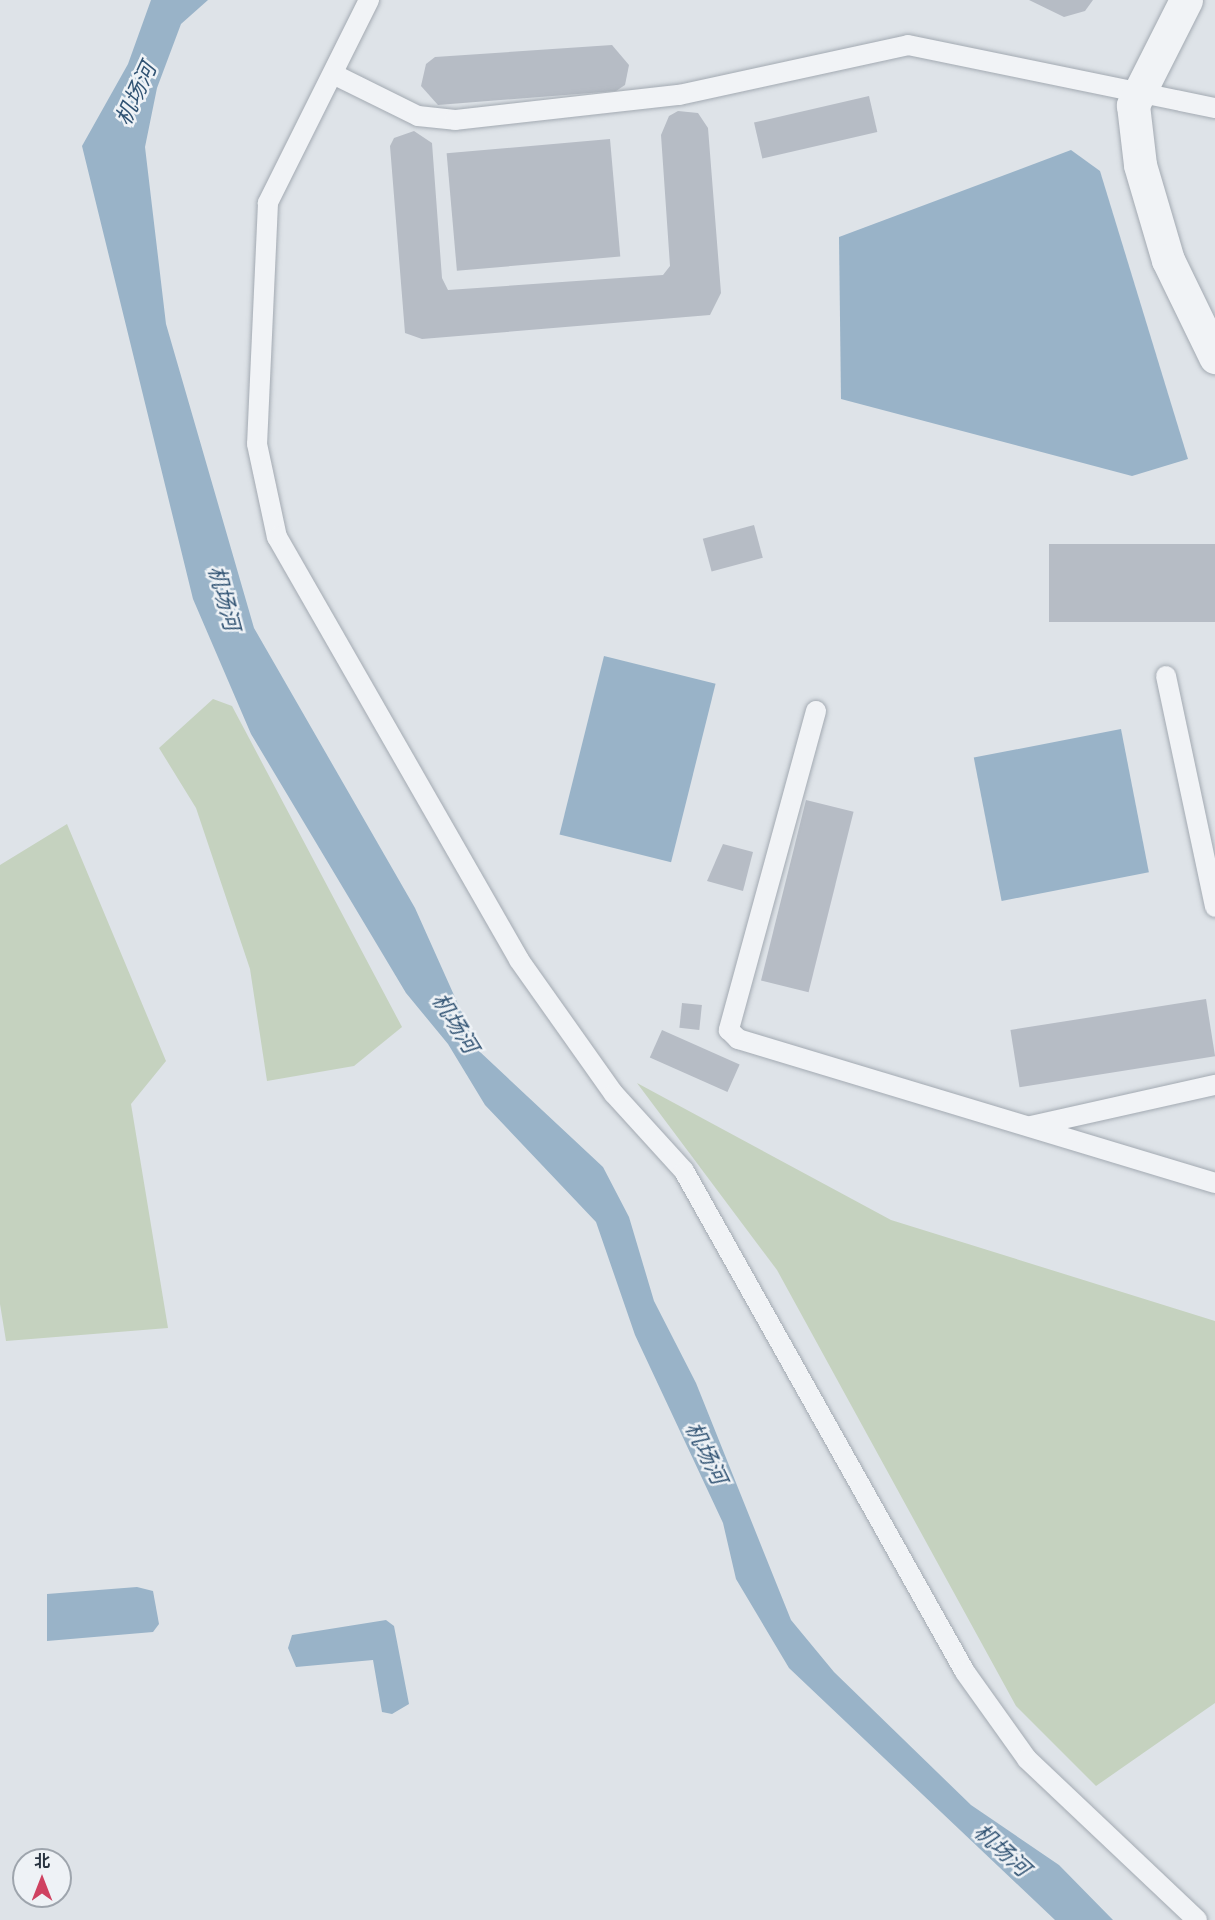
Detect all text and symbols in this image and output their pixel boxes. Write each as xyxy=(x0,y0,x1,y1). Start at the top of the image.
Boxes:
water label: 机场河 xyxy=(110,59,162,129)
water label: 机场河 xyxy=(203,563,245,633)
water label: 机场河 xyxy=(426,988,484,1058)
water label: 机场河 xyxy=(680,1418,732,1488)
water label: 机场河 xyxy=(969,1818,1035,1882)
north arrow xyxy=(12,1848,72,1908)
text: 北 xyxy=(34,1852,50,1871)

